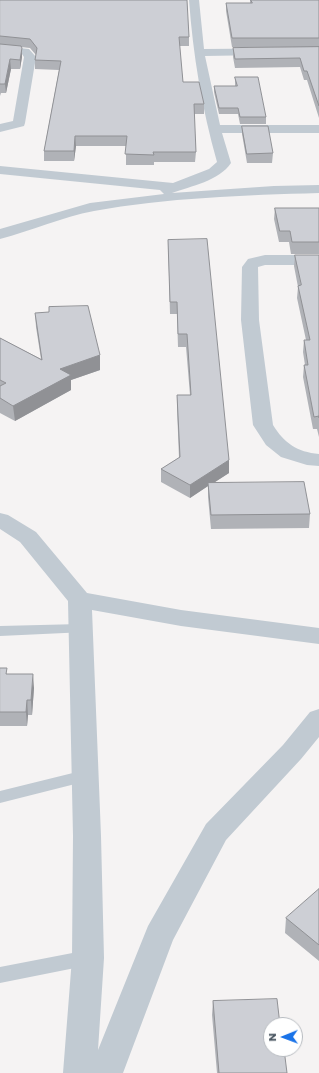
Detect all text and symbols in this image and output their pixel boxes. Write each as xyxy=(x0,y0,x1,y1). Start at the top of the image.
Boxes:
north arrow xyxy=(263,1017,303,1057)
text: N xyxy=(264,1033,280,1041)

